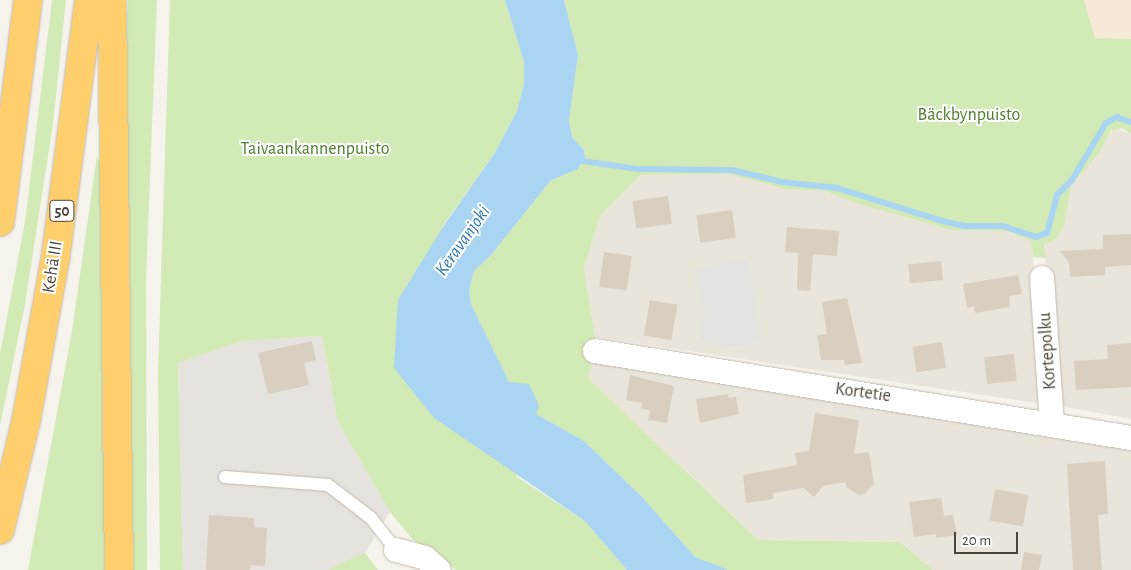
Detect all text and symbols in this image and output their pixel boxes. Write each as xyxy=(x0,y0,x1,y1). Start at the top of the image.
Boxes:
park label: Bäckbynpuisto xyxy=(918,104,1020,126)
park label: Taivaankannenpuisto xyxy=(240,138,390,160)
road number: 50 xyxy=(48,198,76,225)
water label: Keravanjoki xyxy=(431,201,495,281)
street label: Kehä III xyxy=(38,239,68,295)
street label: Kortepolku xyxy=(1035,312,1061,390)
street label: Kortetie xyxy=(834,378,892,408)
scale bar xyxy=(956,522,1020,554)
text: 20 m xyxy=(962,533,991,548)

